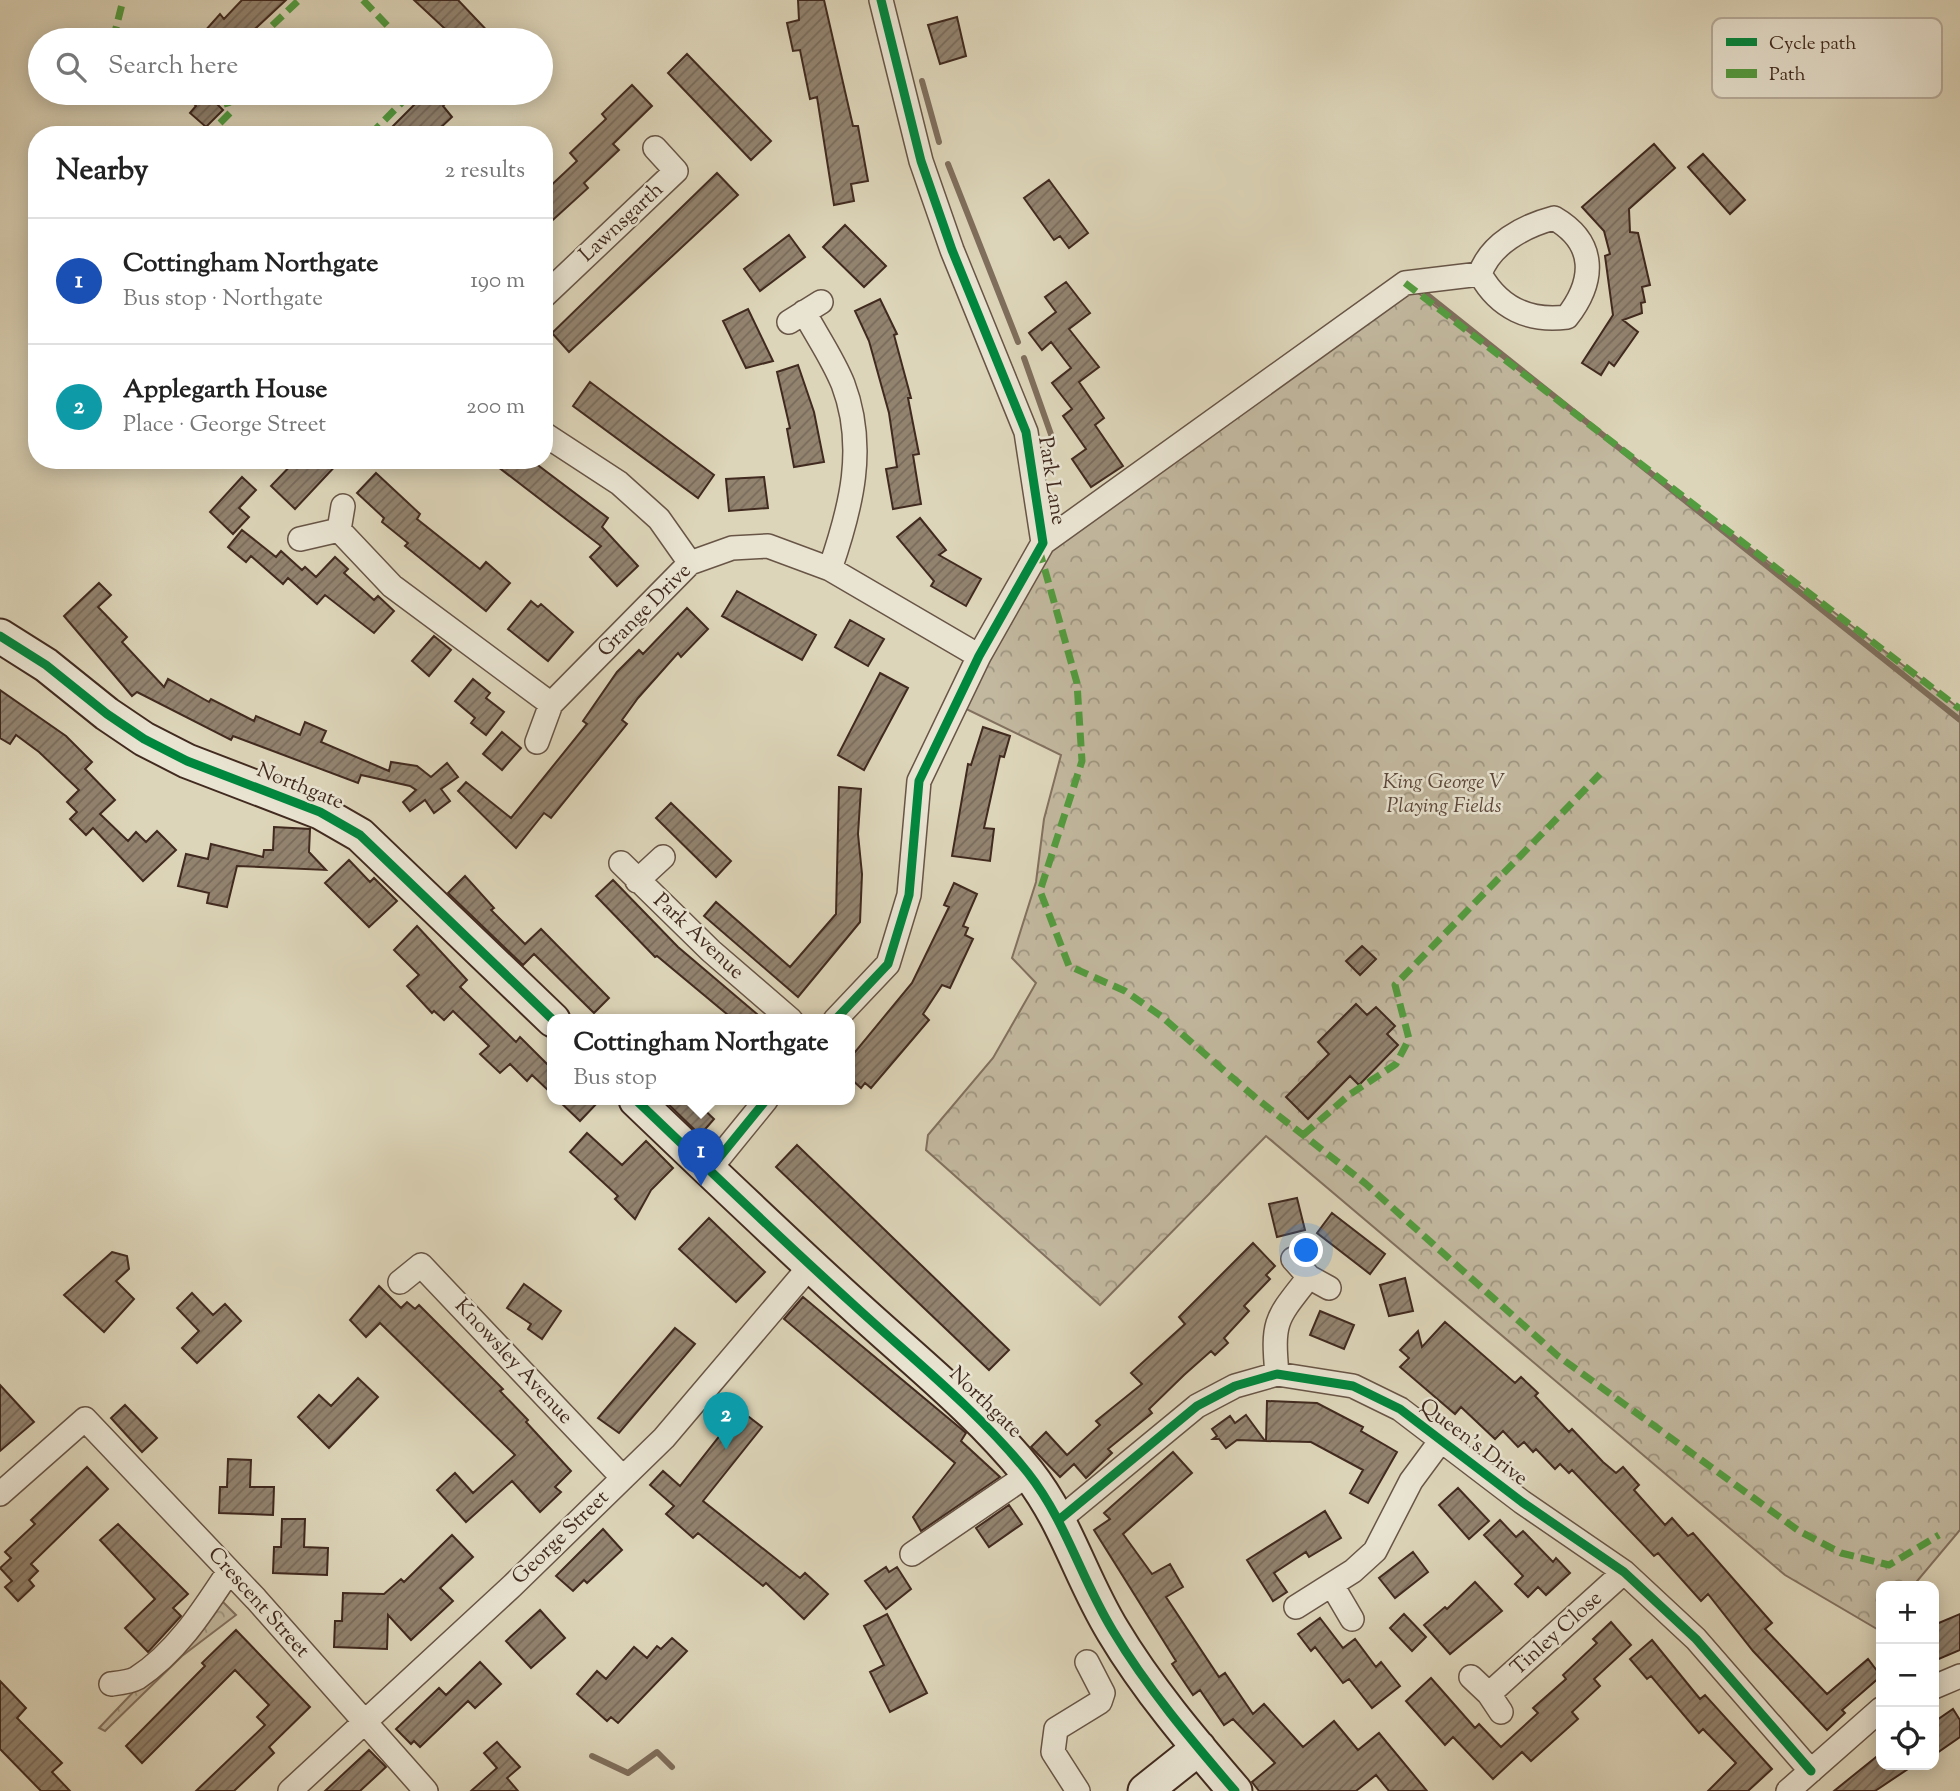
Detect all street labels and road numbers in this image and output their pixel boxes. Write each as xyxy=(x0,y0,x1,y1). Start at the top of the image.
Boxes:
street label: Lawnsgarth xyxy=(573,176,671,270)
street label: Park Lane xyxy=(1029,435,1073,527)
street label: Grange Drive xyxy=(591,557,699,665)
street label: Northgate xyxy=(252,756,348,818)
street label: Park Avenue xyxy=(646,887,750,987)
street label: Knowsley Avenue xyxy=(447,1292,579,1432)
street label: Northgate xyxy=(942,1360,1028,1446)
street label: Queen's Drive xyxy=(1412,1392,1534,1494)
street label: George Street xyxy=(506,1484,616,1592)
street label: Crescent Street xyxy=(200,1541,316,1665)
street label: Tinley Close xyxy=(1504,1585,1610,1683)

